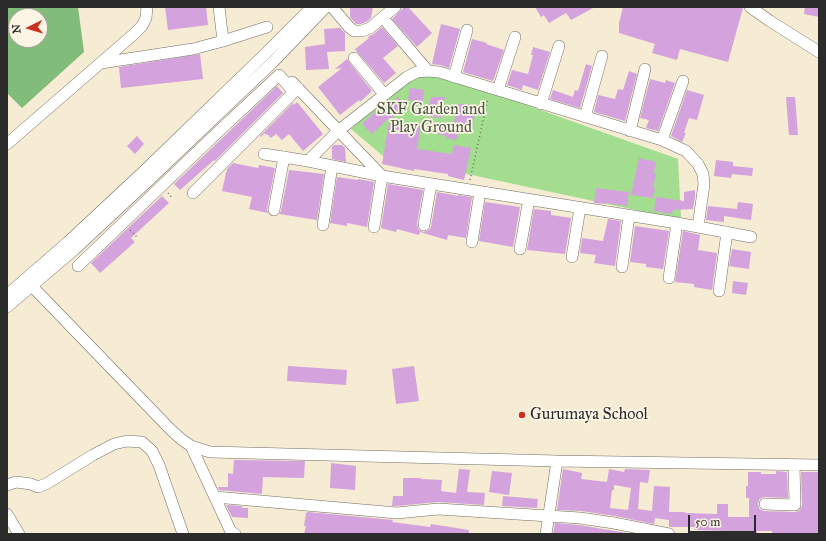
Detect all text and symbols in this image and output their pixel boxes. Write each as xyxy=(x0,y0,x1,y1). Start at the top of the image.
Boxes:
north arrow xyxy=(8,8,48,48)
text: N xyxy=(10,24,23,34)
park label: SKF Garden and Play Ground xyxy=(376,100,486,138)
place label: Gurumaya School xyxy=(530,405,648,425)
marker: Gurumaya School xyxy=(517,410,527,420)
scale bar xyxy=(690,507,758,533)
text: 50 m xyxy=(695,515,720,529)

